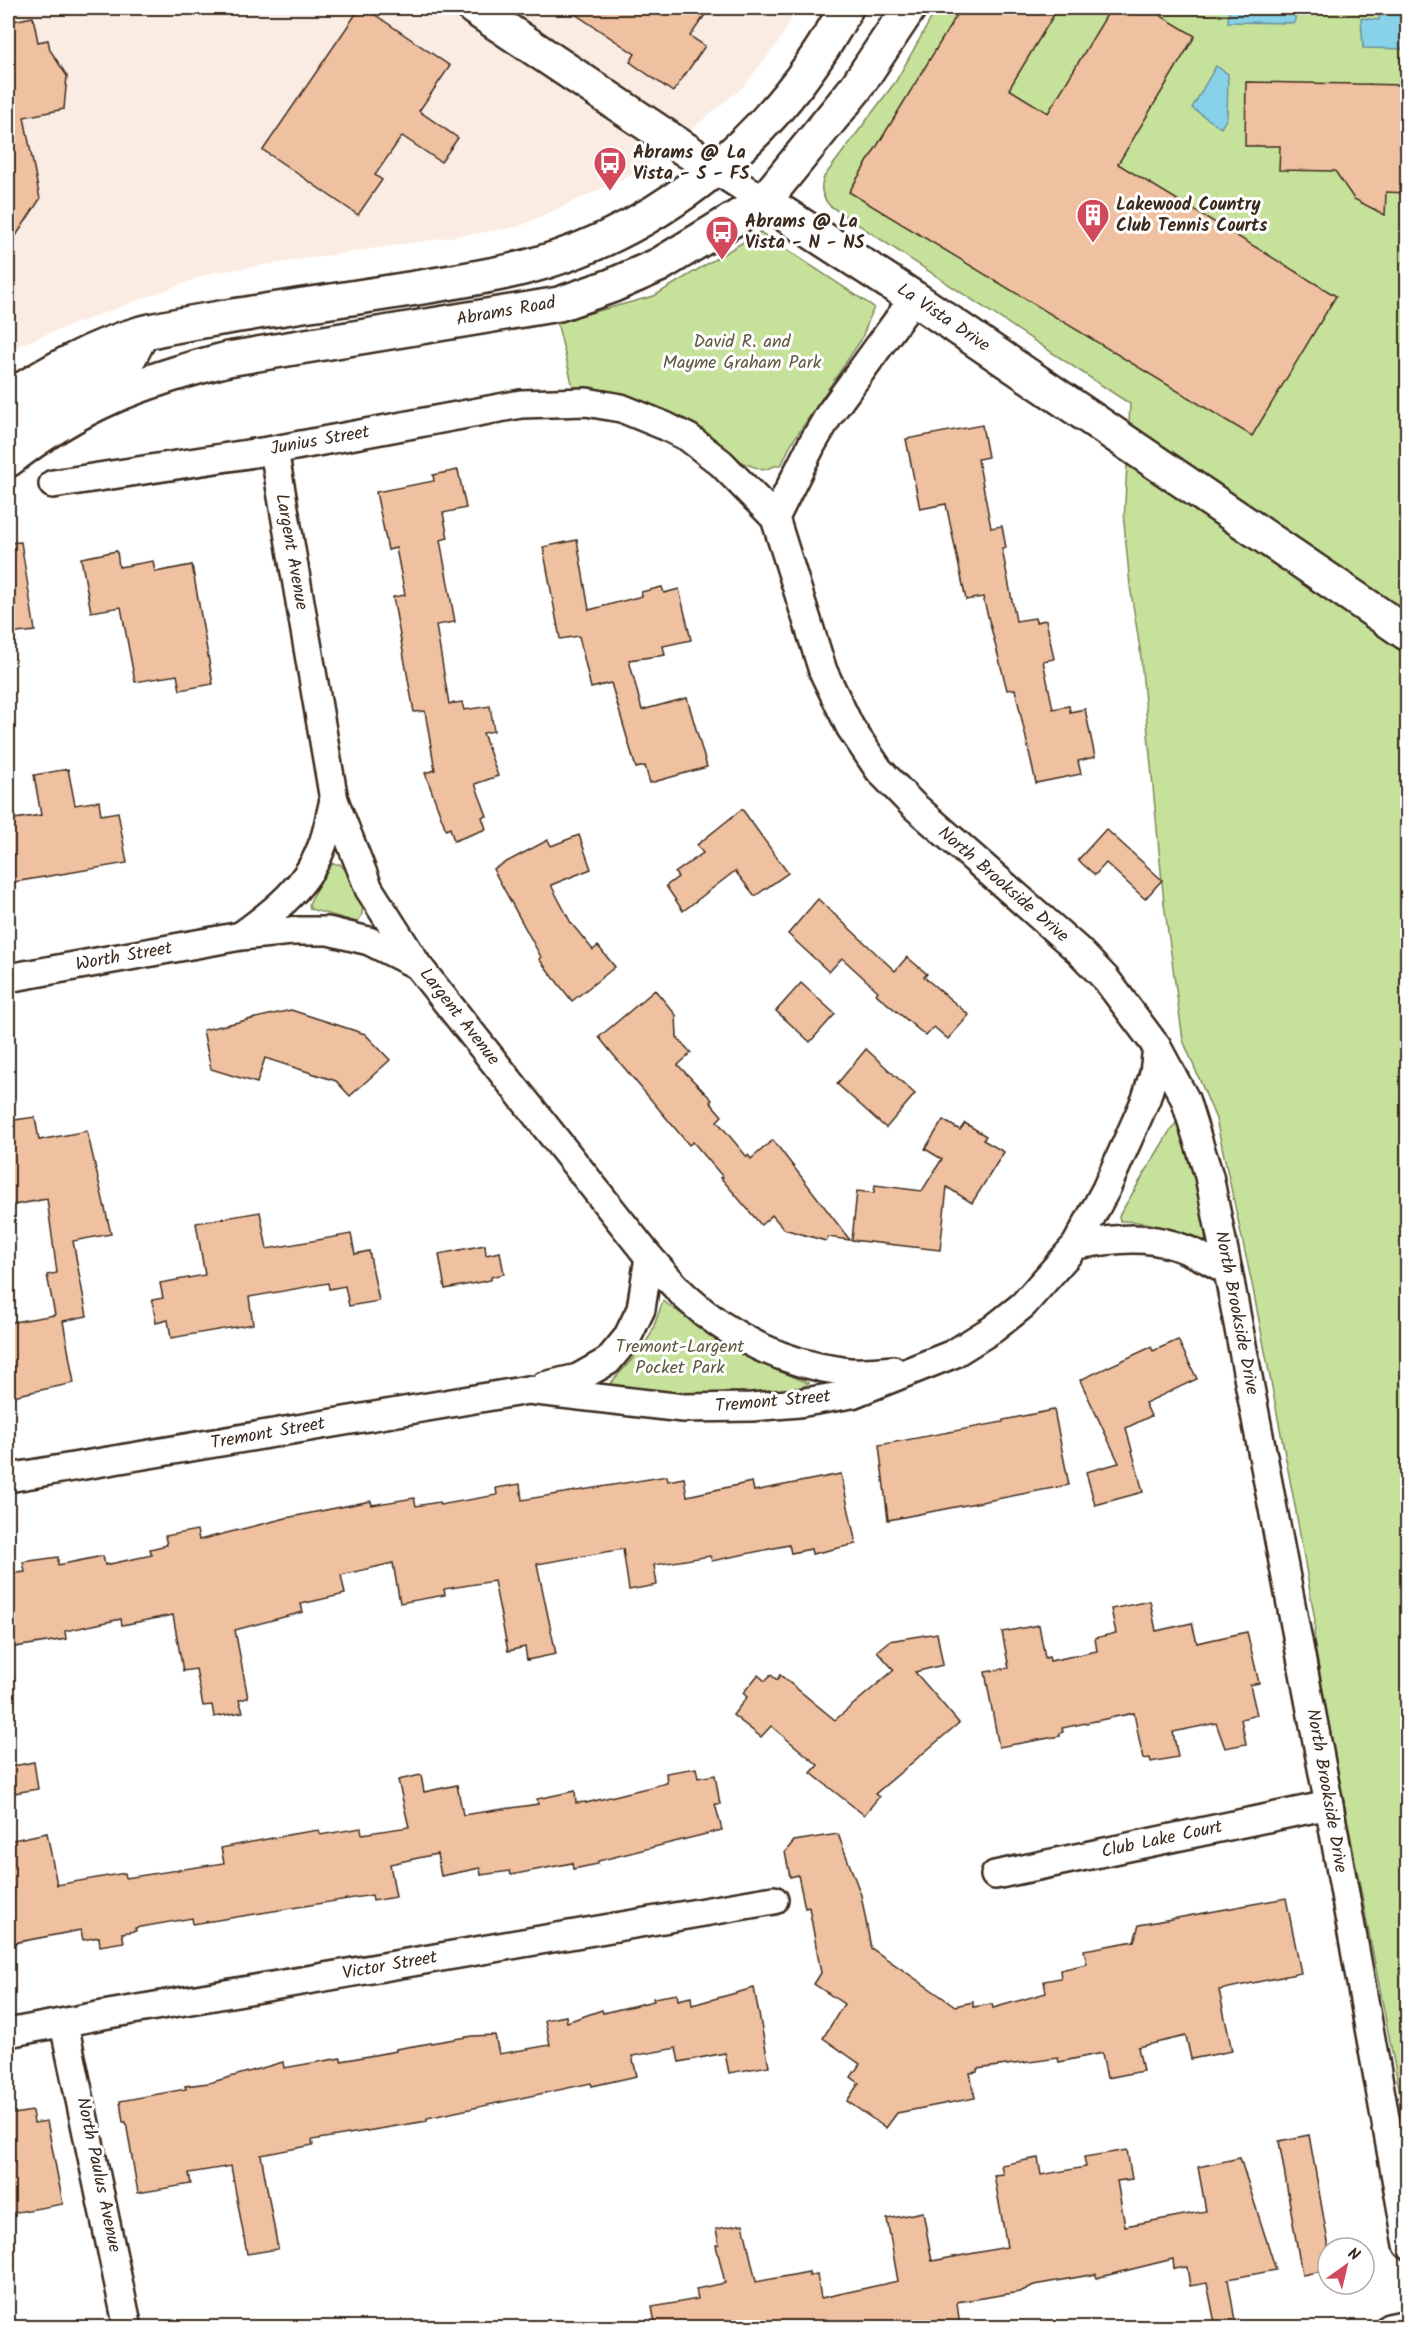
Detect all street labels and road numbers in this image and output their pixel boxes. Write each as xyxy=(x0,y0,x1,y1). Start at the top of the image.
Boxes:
street label: La Vista Drive xyxy=(890,276,996,360)
street label: Abrams Road xyxy=(454,289,559,335)
street label: Junius Street xyxy=(268,418,373,464)
street label: Largent Avenue xyxy=(267,492,315,612)
street label: North Brookside Drive xyxy=(931,820,1075,950)
street label: Worth Street xyxy=(73,934,176,980)
street label: Largent Avenue xyxy=(411,962,507,1072)
street label: North Brookside Drive xyxy=(1206,1229,1266,1397)
street label: Tremont Street xyxy=(714,1382,833,1421)
street label: Tremont Street xyxy=(209,1410,328,1458)
street label: North Brookside Drive xyxy=(1297,1707,1355,1875)
street label: Club Lake Court xyxy=(1099,1813,1226,1867)
street label: Victor Street xyxy=(340,1943,441,1989)
street label: North Paulus Avenue xyxy=(67,2095,129,2255)

